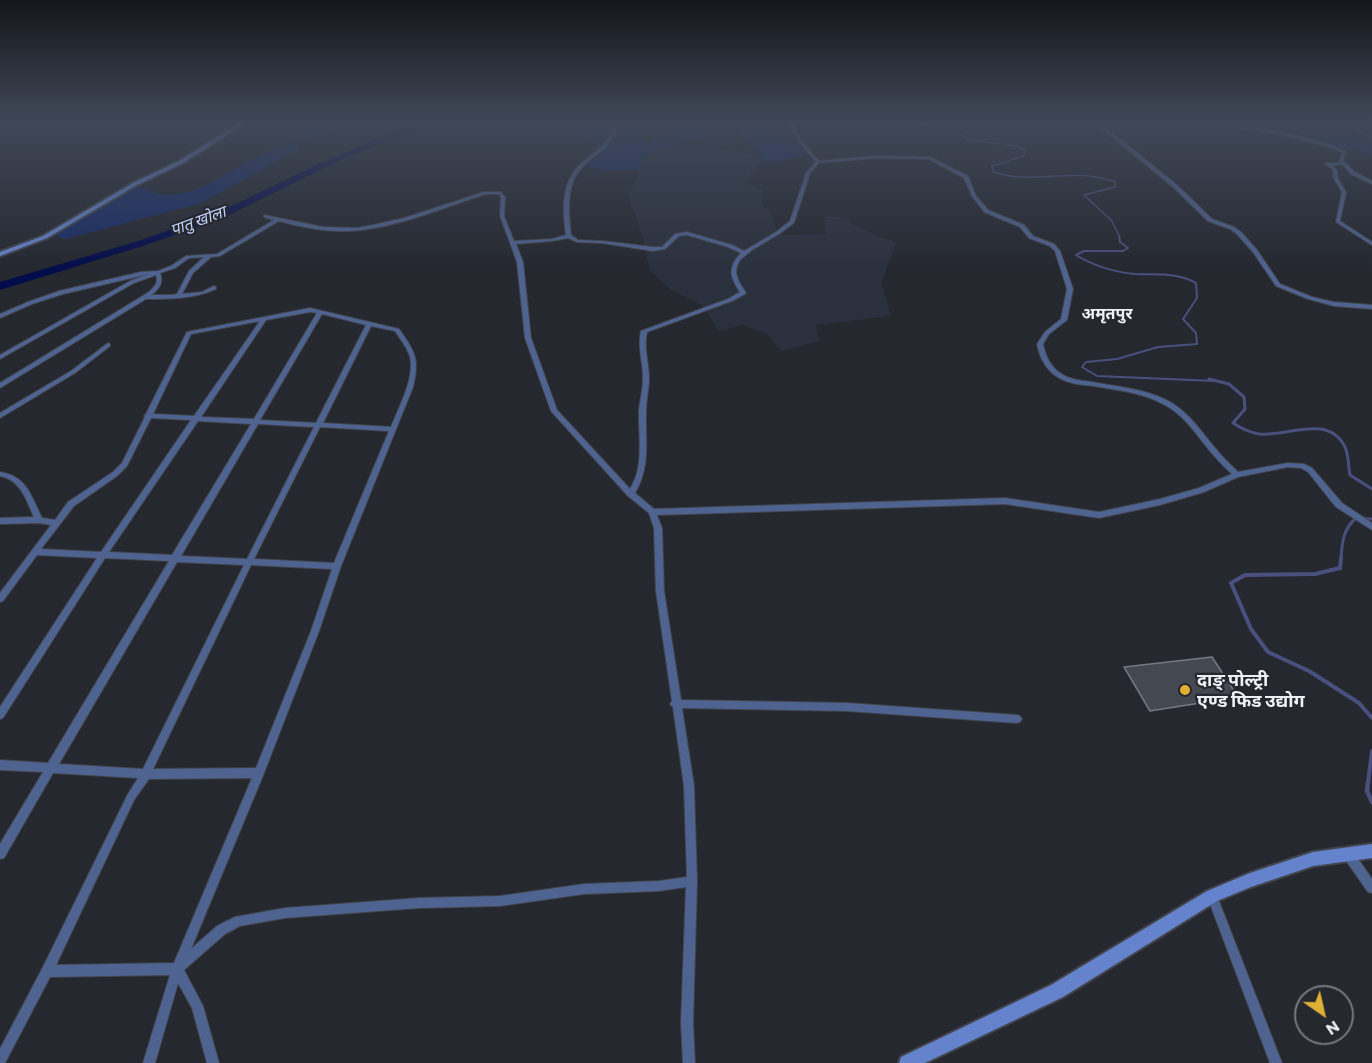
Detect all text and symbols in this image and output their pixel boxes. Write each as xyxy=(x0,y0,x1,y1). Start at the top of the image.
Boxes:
water label: पातु खोला xyxy=(168,202,228,240)
district label: अमृतपुर xyxy=(1082,304,1132,324)
place label: दाङ् पोल्ट्री एण्ड फिड उद्योग xyxy=(1197,669,1305,712)
marker: दाङ् पोल्ट्री एण्ड फिड उद्योग xyxy=(1178,683,1192,697)
north arrow xyxy=(1294,985,1354,1045)
text: N xyxy=(1323,1017,1344,1040)

